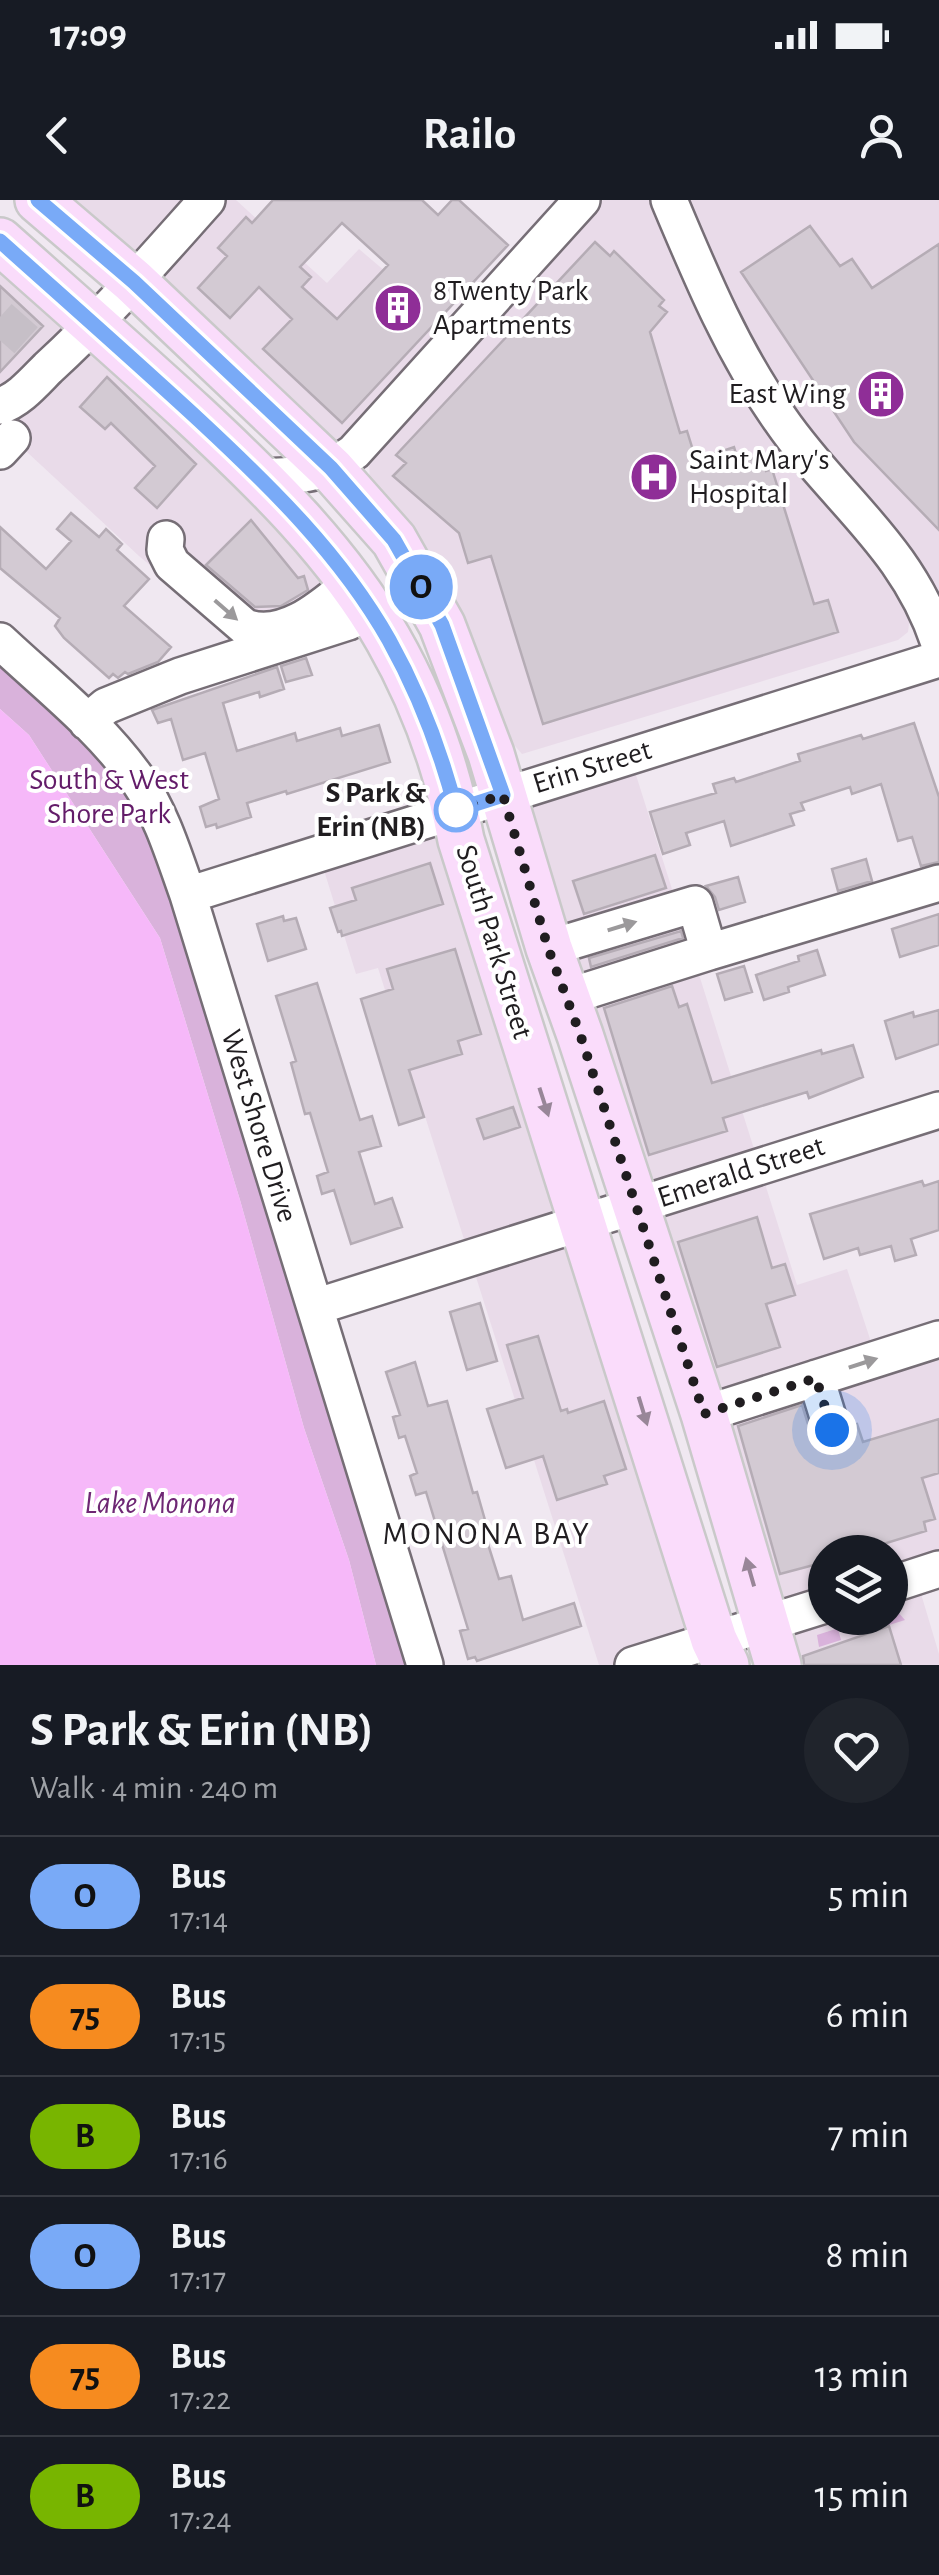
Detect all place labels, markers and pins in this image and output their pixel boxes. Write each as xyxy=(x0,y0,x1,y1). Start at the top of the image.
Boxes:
place label: 8Twenty Park Apartments xyxy=(433,276,588,340)
building icon: 8Twenty Park Apartments xyxy=(372,282,424,334)
building icon: East Wing xyxy=(855,368,907,420)
place label: East Wing xyxy=(729,379,846,409)
place label: Saint Mary's Hospital xyxy=(689,445,830,509)
hospital icon: Saint Mary's Hospital xyxy=(628,451,680,503)
place label: S Park & Erin (NB) xyxy=(316,778,427,842)
marker: S Park & Erin (NB) xyxy=(435,789,477,831)

